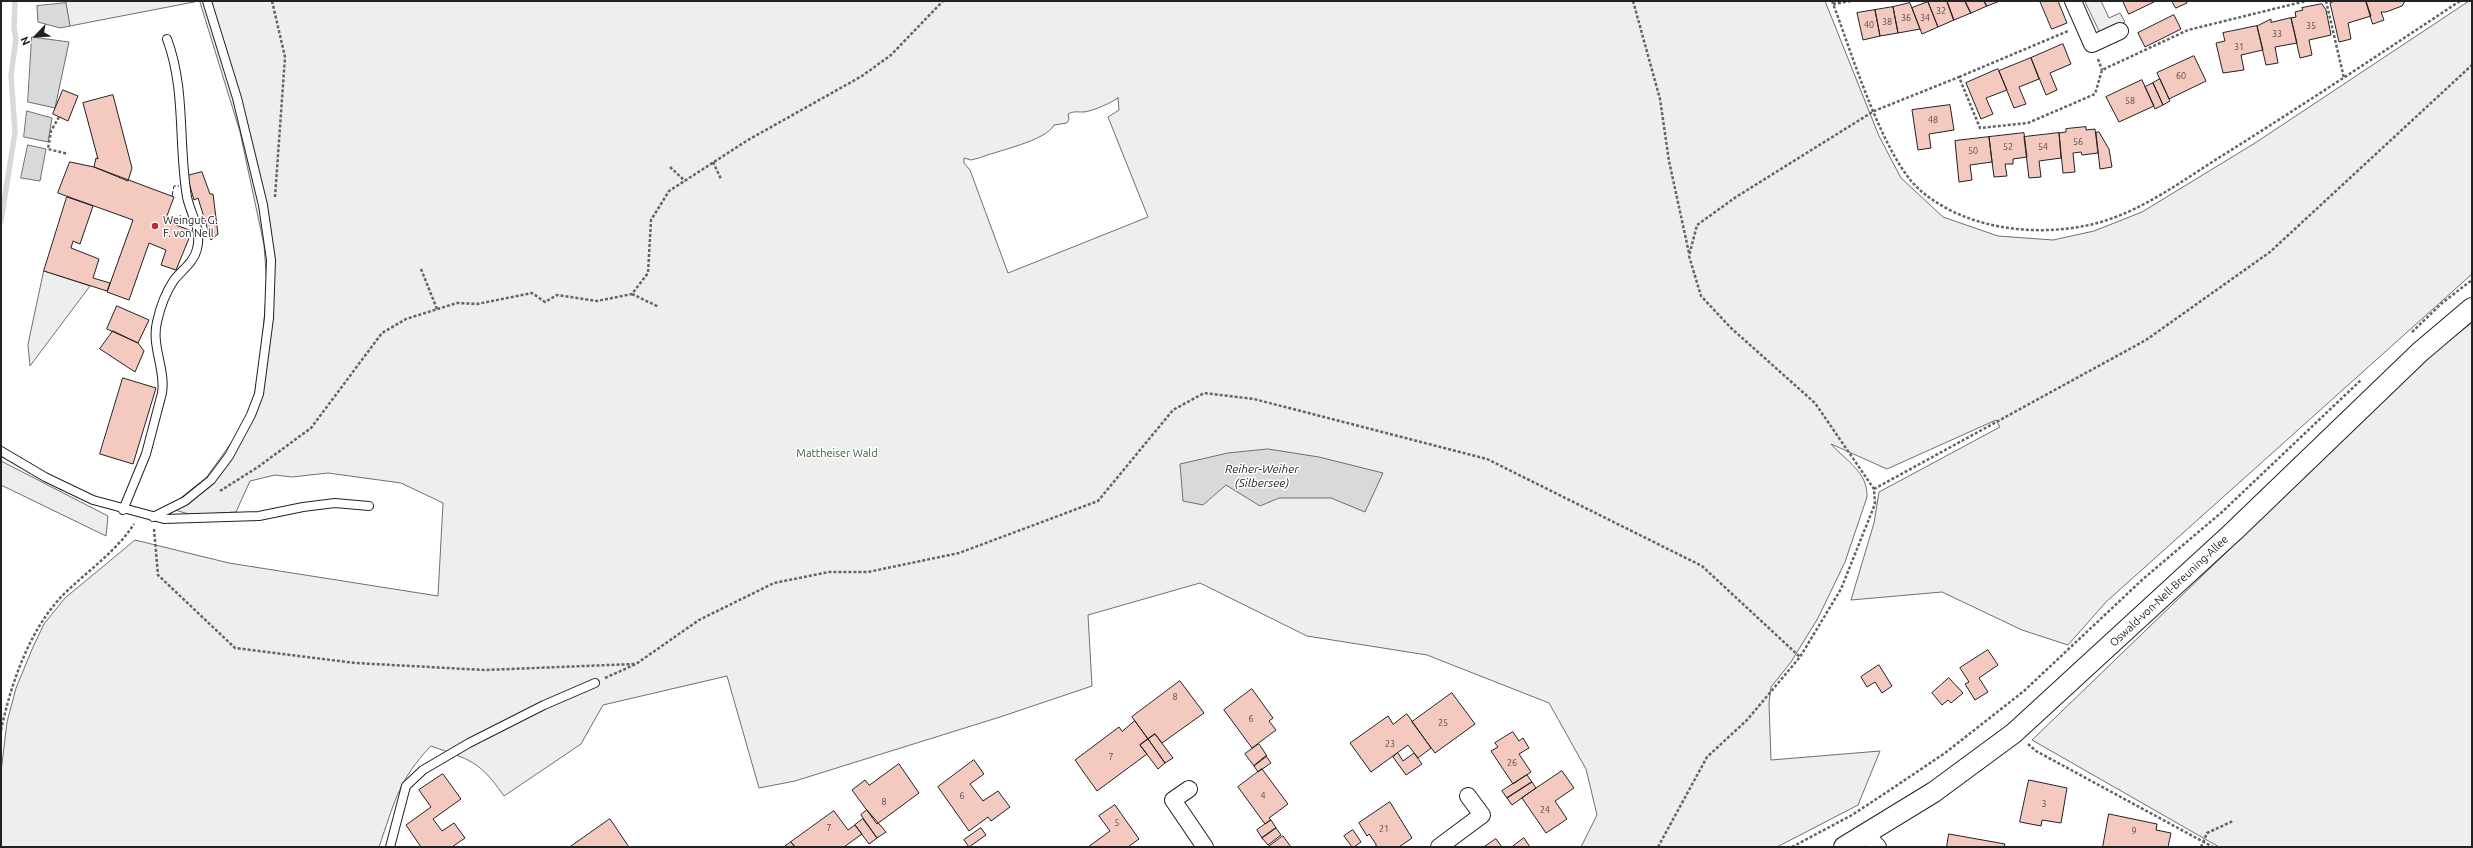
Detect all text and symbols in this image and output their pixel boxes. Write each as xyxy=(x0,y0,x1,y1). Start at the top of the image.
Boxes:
house number: 32 xyxy=(1936,6,1946,16)
house number: 36 xyxy=(1901,13,1911,23)
house number: 34 xyxy=(1920,13,1930,23)
north arrow xyxy=(16,16,56,56)
house number: 38 xyxy=(1882,17,1892,27)
house number: 40 xyxy=(1864,20,1874,30)
house number: 35 xyxy=(2306,21,2316,31)
house number: 33 xyxy=(2272,29,2282,39)
text: N xyxy=(18,35,32,47)
house number: 31 xyxy=(2234,42,2244,52)
house number: 60 xyxy=(2176,71,2186,81)
house number: 58 xyxy=(2125,96,2135,106)
house number: 48 xyxy=(1928,115,1938,125)
house number: 56 xyxy=(2073,137,2083,147)
house number: 52 xyxy=(2003,142,2013,152)
house number: 54 xyxy=(2038,142,2048,152)
house number: 50 xyxy=(1968,146,1978,156)
place label: Weingut G. F. von Nell xyxy=(163,213,218,239)
marker: Weingut G. F. von Nell xyxy=(150,221,160,231)
park label: Mattheiser Wald xyxy=(796,446,878,460)
water label: Reiher-Weiher (Silbersee) xyxy=(1225,462,1299,490)
street label: Oswald-von-Nell-Breuning-Allee xyxy=(2107,533,2231,649)
house number: 8 xyxy=(1172,692,1178,702)
house number: 6 xyxy=(1248,714,1254,724)
house number: 25 xyxy=(1438,718,1448,728)
house number: 23 xyxy=(1385,739,1395,749)
house number: 7 xyxy=(1108,752,1114,762)
house number: 26 xyxy=(1507,758,1517,768)
house number: 6 xyxy=(959,791,965,801)
house number: 4 xyxy=(1260,791,1266,801)
house number: 8 xyxy=(881,797,887,807)
house number: 3 xyxy=(2041,799,2047,809)
house number: 24 xyxy=(1540,805,1550,815)
house number: 5 xyxy=(1114,818,1120,828)
house number: 7 xyxy=(826,823,832,833)
house number: 21 xyxy=(1379,824,1389,834)
house number: 9 xyxy=(2131,826,2137,836)

